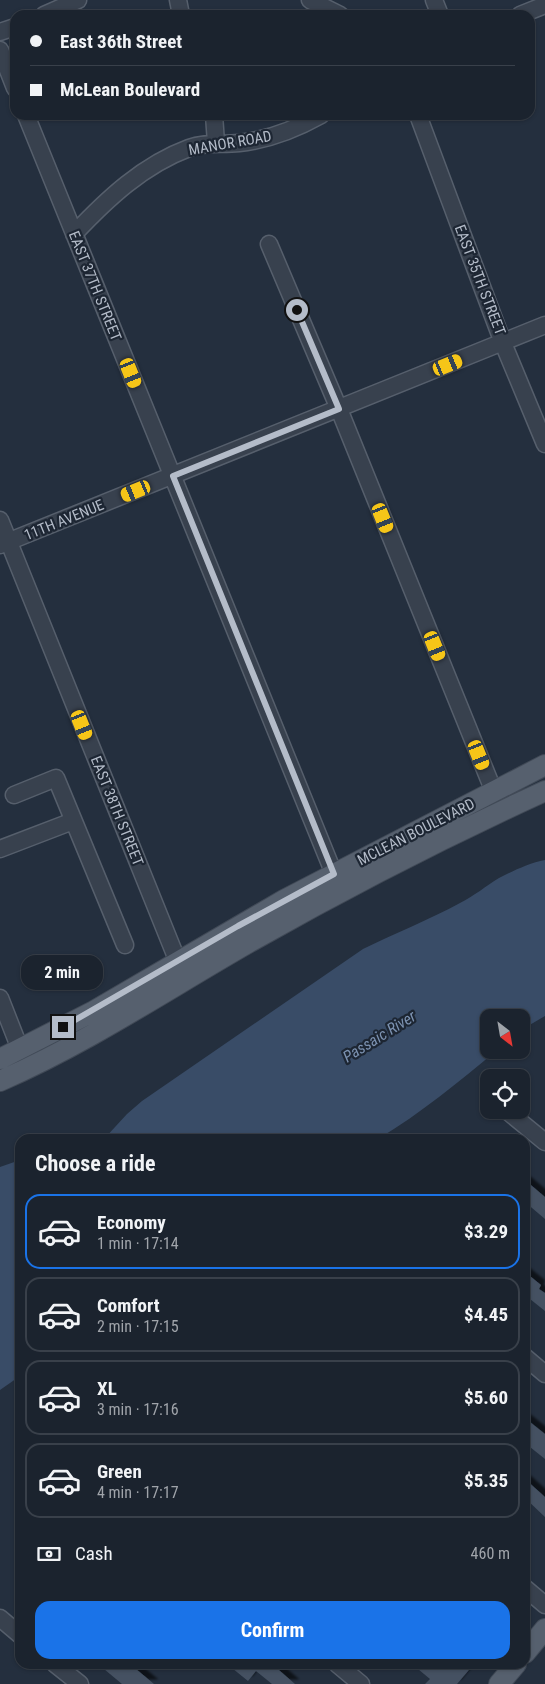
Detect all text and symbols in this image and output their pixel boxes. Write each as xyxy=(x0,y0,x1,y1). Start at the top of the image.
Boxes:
text: East 36th Street xyxy=(60,30,182,53)
text: McLean Boulevard xyxy=(60,78,200,101)
street label: MANOR ROAD xyxy=(187,127,273,159)
street label: EAST 35TH STREET xyxy=(451,222,509,338)
street label: EAST 37TH STREET xyxy=(65,229,125,344)
route start xyxy=(286,299,308,321)
car xyxy=(431,352,464,378)
car xyxy=(118,356,143,390)
car xyxy=(119,478,152,504)
street label: 11TH AVENUE xyxy=(21,496,107,544)
car xyxy=(370,501,395,535)
car xyxy=(422,629,447,663)
car xyxy=(69,708,94,742)
car xyxy=(466,738,491,772)
street label: EAST 38TH STREET xyxy=(87,754,147,869)
street label: MCLEAN BOULEVARD xyxy=(354,795,478,869)
callout: 2 min xyxy=(22,954,104,990)
text: 2 min xyxy=(44,963,80,982)
water label: Passaic River xyxy=(339,1006,420,1066)
north arrow xyxy=(480,1009,530,1059)
map controls xyxy=(480,1009,530,1119)
route end xyxy=(52,1016,74,1038)
button: locate xyxy=(480,1069,530,1119)
text: Choose a ride xyxy=(35,1151,156,1176)
icon: car xyxy=(37,1209,82,1254)
text: Economy xyxy=(97,1211,166,1234)
text: $3.29 xyxy=(464,1220,508,1243)
text: 1 min · 17:14 xyxy=(97,1234,179,1253)
icon: car xyxy=(37,1292,82,1337)
text: Comfort xyxy=(97,1294,160,1317)
text: $4.45 xyxy=(464,1303,508,1326)
text: 2 min · 17:15 xyxy=(97,1317,179,1336)
icon: car xyxy=(37,1375,82,1420)
text: XL xyxy=(97,1377,117,1400)
text: $5.60 xyxy=(464,1386,508,1409)
text: 3 min · 17:16 xyxy=(97,1400,179,1419)
icon: car xyxy=(37,1458,82,1503)
text: Green xyxy=(97,1460,142,1483)
text: $5.35 xyxy=(464,1469,508,1492)
text: 4 min · 17:17 xyxy=(97,1483,179,1502)
icon: cash xyxy=(35,1540,63,1568)
text: Cash xyxy=(75,1542,113,1565)
text: 460 m xyxy=(471,1544,510,1563)
button: Confirm xyxy=(35,1601,510,1659)

